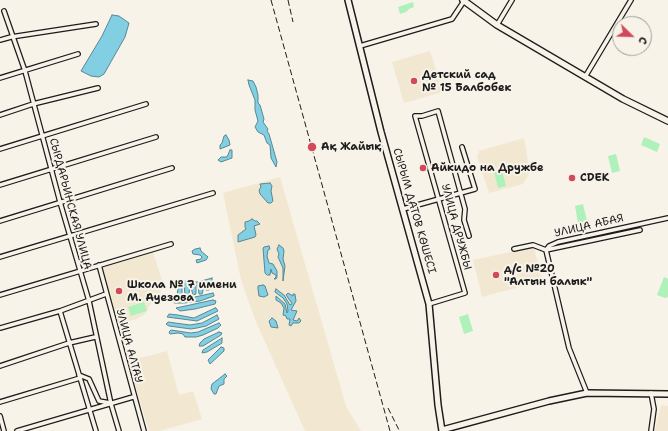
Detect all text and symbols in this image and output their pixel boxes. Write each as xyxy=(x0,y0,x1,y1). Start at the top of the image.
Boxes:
north arrow xyxy=(612,16,652,56)
text: С xyxy=(634,34,651,47)
place label: Детский сад № 15 Балбобек xyxy=(422,68,511,94)
marker: Детский сад № 15 Балбобек xyxy=(409,76,419,86)
street label: СЫРДАРЬИНСКАЯ УЛИЦА xyxy=(46,137,94,271)
place label: Ақ Жайық xyxy=(321,140,381,154)
marker: Ақ Жайық xyxy=(306,141,318,153)
street label: СЫРЫМ ДАТОВ КӨШЕСІ xyxy=(390,147,438,275)
place label: Айкидо на Дружбе xyxy=(431,161,544,175)
marker: Айкидо на Дружбе xyxy=(418,163,428,173)
place label: CDEK xyxy=(580,171,609,185)
marker: CDEK xyxy=(567,173,577,183)
street label: УЛИЦА ДРУЖБЫ xyxy=(438,183,474,271)
street label: УЛИЦА АБАЯ xyxy=(553,212,625,240)
place label: д/с №20 "Алтын балык" xyxy=(504,262,592,288)
marker: д/с №20 "Алтын балык" xyxy=(491,270,501,280)
place label: Школа № 7 имени М. Ауезова xyxy=(127,278,237,304)
marker: Школа № 7 имени М. Ауезова xyxy=(114,286,124,296)
street label: УЛИЦА АЛТАУ xyxy=(113,308,145,384)

